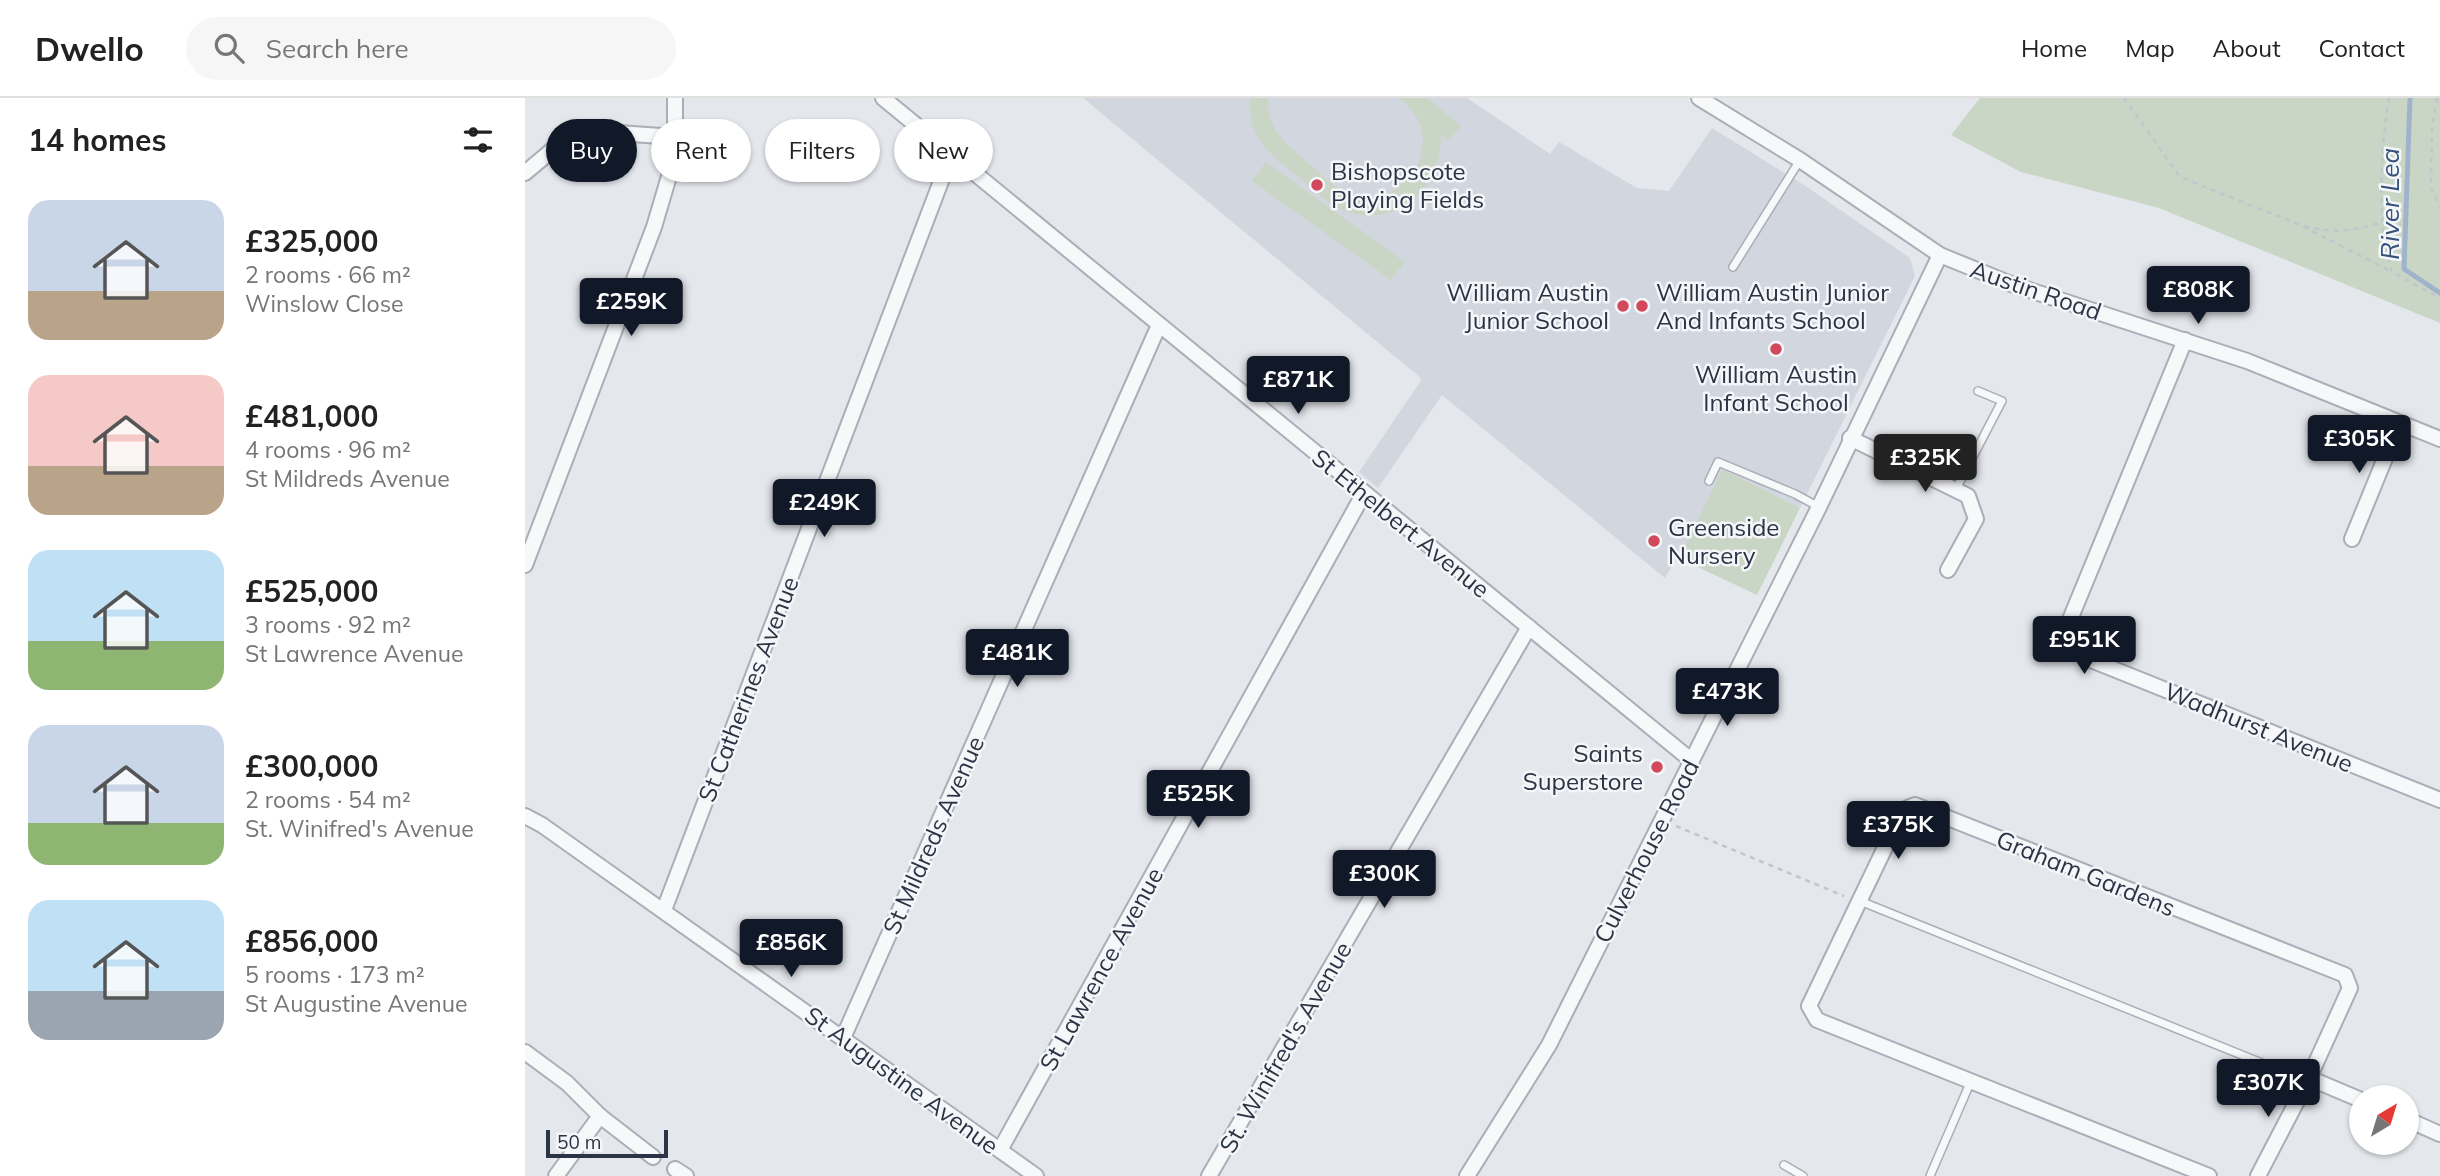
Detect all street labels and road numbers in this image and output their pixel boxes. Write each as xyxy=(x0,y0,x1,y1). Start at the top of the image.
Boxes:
street label: Austin Road xyxy=(1967,254,2105,326)
street label: St Ethelbert Avenue xyxy=(1306,442,1496,604)
street label: St Catherines Avenue xyxy=(691,572,805,806)
street label: Wadhurst Avenue xyxy=(2160,676,2358,778)
street label: St Mildreds Avenue xyxy=(876,731,990,939)
street label: Culverhouse Road xyxy=(1587,754,1705,948)
street label: Graham Gardens xyxy=(1992,823,2180,923)
street label: St Lawrence Avenue xyxy=(1033,862,1169,1076)
street label: St. Winifred's Avenue xyxy=(1212,936,1358,1158)
street label: St Augustine Avenue xyxy=(799,1000,1005,1160)

